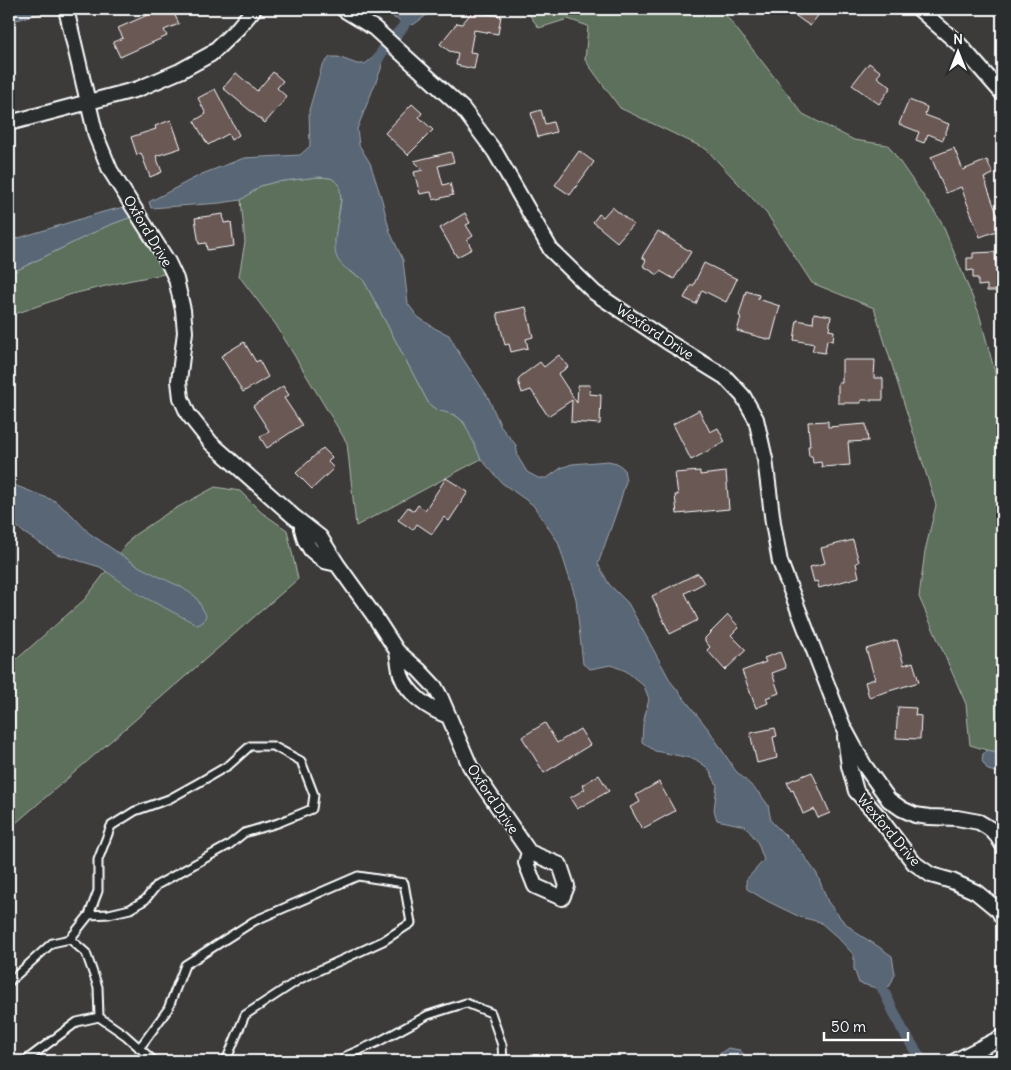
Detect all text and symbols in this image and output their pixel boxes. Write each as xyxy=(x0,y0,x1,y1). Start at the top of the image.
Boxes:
north arrow xyxy=(934,28,984,78)
text: N xyxy=(953,30,963,48)
street label: Oxford Drive xyxy=(120,192,176,270)
street label: Wexford Drive xyxy=(613,300,697,364)
street label: Oxford Drive xyxy=(463,761,523,837)
street label: Wexford Drive xyxy=(853,790,925,870)
scale bar xyxy=(824,1010,907,1042)
text: 50 m xyxy=(831,1017,866,1036)

